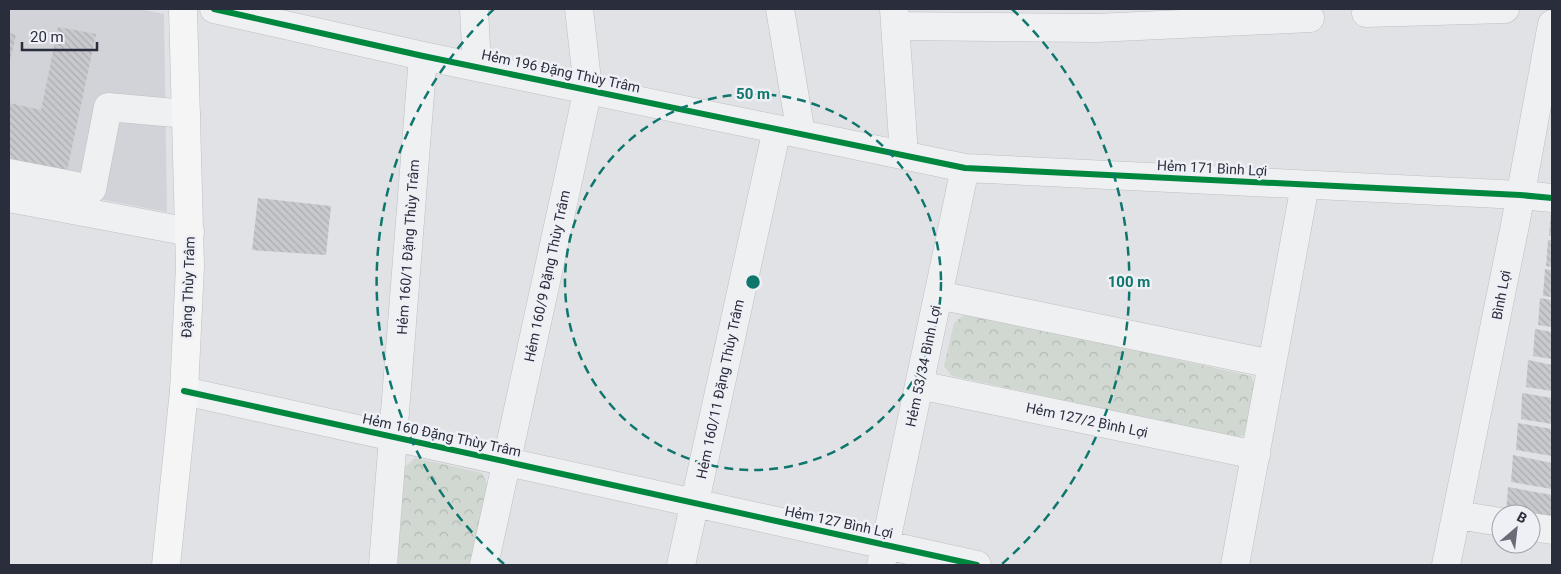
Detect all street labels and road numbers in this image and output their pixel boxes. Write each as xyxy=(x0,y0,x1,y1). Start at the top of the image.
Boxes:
street label: Hẻm 196 Đặng Thùy Trâm xyxy=(480,46,642,96)
street label: Hẻm 171 Bình Lợi xyxy=(1157,157,1267,179)
street label: Hẻm 160/1 Đặng Thùy Trâm xyxy=(394,159,422,335)
street label: Hẻm 160/9 Đặng Thùy Trâm xyxy=(521,189,573,363)
street label: Đặng Thùy Trâm xyxy=(178,236,198,338)
street label: Bình Lợi xyxy=(1488,269,1514,321)
street label: Hẻm 160/11 Đặng Thùy Trâm xyxy=(693,298,747,480)
street label: Hẻm 53/34 Bình Lợi xyxy=(902,304,944,428)
street label: Hẻm 127/2 Bình Lợi xyxy=(1025,399,1149,441)
street label: Hẻm 160 Đặng Thùy Trâm xyxy=(361,410,523,460)
street label: Hẻm 127 Bình Lợi xyxy=(783,503,895,541)

